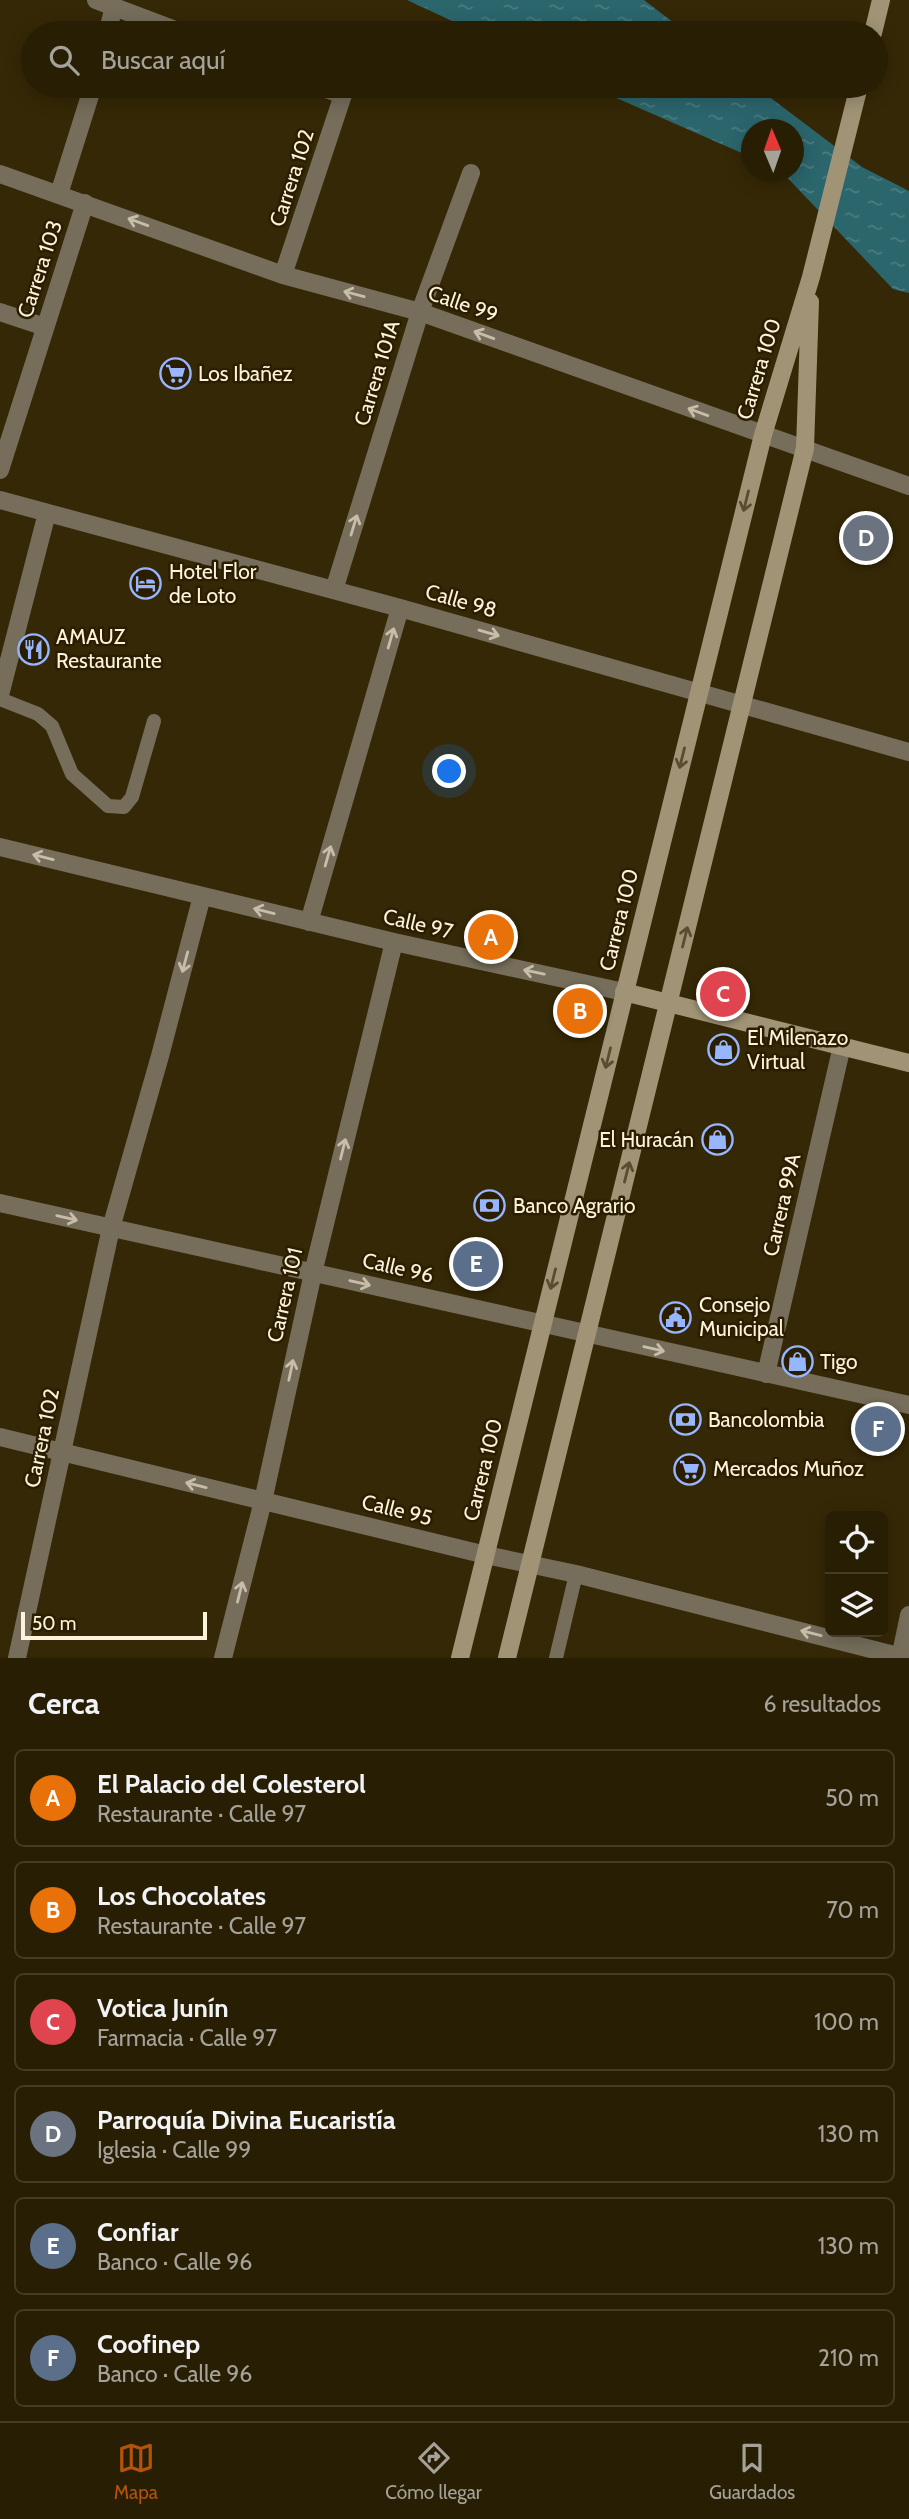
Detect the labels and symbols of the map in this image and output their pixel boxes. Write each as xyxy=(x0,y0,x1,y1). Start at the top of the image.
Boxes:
north arrow xyxy=(741,119,804,182)
street label: Carrera 102 xyxy=(264,126,319,230)
one-way arrow xyxy=(128,215,150,227)
street label: Carrera 103 xyxy=(12,217,67,321)
street label: Calle 99 xyxy=(425,280,501,327)
one-way arrow xyxy=(343,287,366,300)
street label: Carrera 100 xyxy=(731,315,786,422)
street label: Carrera 101A xyxy=(349,317,404,429)
one-way arrow xyxy=(474,328,496,340)
supermarket icon: Los Ibañez xyxy=(158,357,192,391)
place label: Los Ibañez xyxy=(198,361,293,386)
one-way arrow xyxy=(688,404,710,417)
one-way arrow xyxy=(739,489,752,512)
pin: D xyxy=(843,512,889,564)
one-way arrow xyxy=(349,514,361,536)
place label: Hotel Flor de Loto xyxy=(169,559,257,608)
hotel icon: Hotel Flor de Loto xyxy=(129,567,163,601)
street label: Calle 98 xyxy=(423,578,500,623)
place label: AMAUZ Restaurante xyxy=(56,624,162,673)
one-way arrow xyxy=(386,627,399,649)
one-way arrow xyxy=(477,627,500,640)
restaurant icon: AMAUZ Restaurante xyxy=(16,632,50,666)
one-way arrow xyxy=(675,746,688,768)
your location xyxy=(432,754,466,788)
one-way arrow xyxy=(322,845,335,868)
one-way arrow xyxy=(32,850,55,863)
street label: Carrera 100 xyxy=(594,866,643,973)
street label: Calle 97 xyxy=(381,903,456,944)
one-way arrow xyxy=(253,904,276,917)
pin: A xyxy=(468,911,514,963)
one-way arrow xyxy=(679,926,692,949)
one-way arrow xyxy=(178,950,191,973)
one-way arrow xyxy=(523,965,546,979)
pin: C xyxy=(700,968,746,1020)
pin: B xyxy=(557,985,603,1037)
place label: El Milenazo Virtual xyxy=(747,1025,848,1074)
shop icon: El Milenazo Virtual xyxy=(707,1033,741,1067)
one-way arrow xyxy=(601,1047,614,1069)
shop icon: El Huracán xyxy=(700,1123,734,1157)
place label: El Huracán xyxy=(599,1127,694,1152)
one-way arrow xyxy=(337,1138,351,1161)
street label: Carrera 99A xyxy=(758,1151,805,1259)
one-way arrow xyxy=(621,1162,634,1184)
bank icon: Banco Agrario xyxy=(473,1189,507,1223)
place label: Banco Agrario xyxy=(513,1193,635,1218)
one-way arrow xyxy=(55,1211,78,1225)
pin: E xyxy=(453,1238,499,1290)
street label: Carrera 101 xyxy=(261,1245,308,1345)
street label: Calle 96 xyxy=(360,1247,436,1288)
one-way arrow xyxy=(546,1267,560,1290)
one-way arrow xyxy=(348,1277,371,1291)
place label: Consejo Municipal xyxy=(699,1292,784,1341)
public building icon: Consejo Municipal xyxy=(659,1300,693,1334)
one-way arrow xyxy=(642,1342,665,1356)
shop icon: Tigo xyxy=(780,1345,814,1379)
place label: Tigo xyxy=(820,1349,857,1374)
one-way arrow xyxy=(285,1359,299,1382)
street label: Carrera 102 xyxy=(19,1386,64,1490)
bank icon: Bancolombia xyxy=(668,1403,702,1437)
pin: F xyxy=(855,1403,901,1455)
place label: Bancolombia xyxy=(708,1407,824,1432)
street label: Carrera 100 xyxy=(458,1416,507,1523)
supermarket icon: Mercados Muñoz xyxy=(673,1452,707,1486)
place label: Mercados Muñoz xyxy=(713,1456,864,1481)
one-way arrow xyxy=(185,1478,208,1491)
street label: Calle 95 xyxy=(359,1489,435,1530)
one-way arrow xyxy=(234,1581,247,1604)
scale bar xyxy=(21,1609,206,1641)
one-way arrow xyxy=(800,1626,822,1639)

